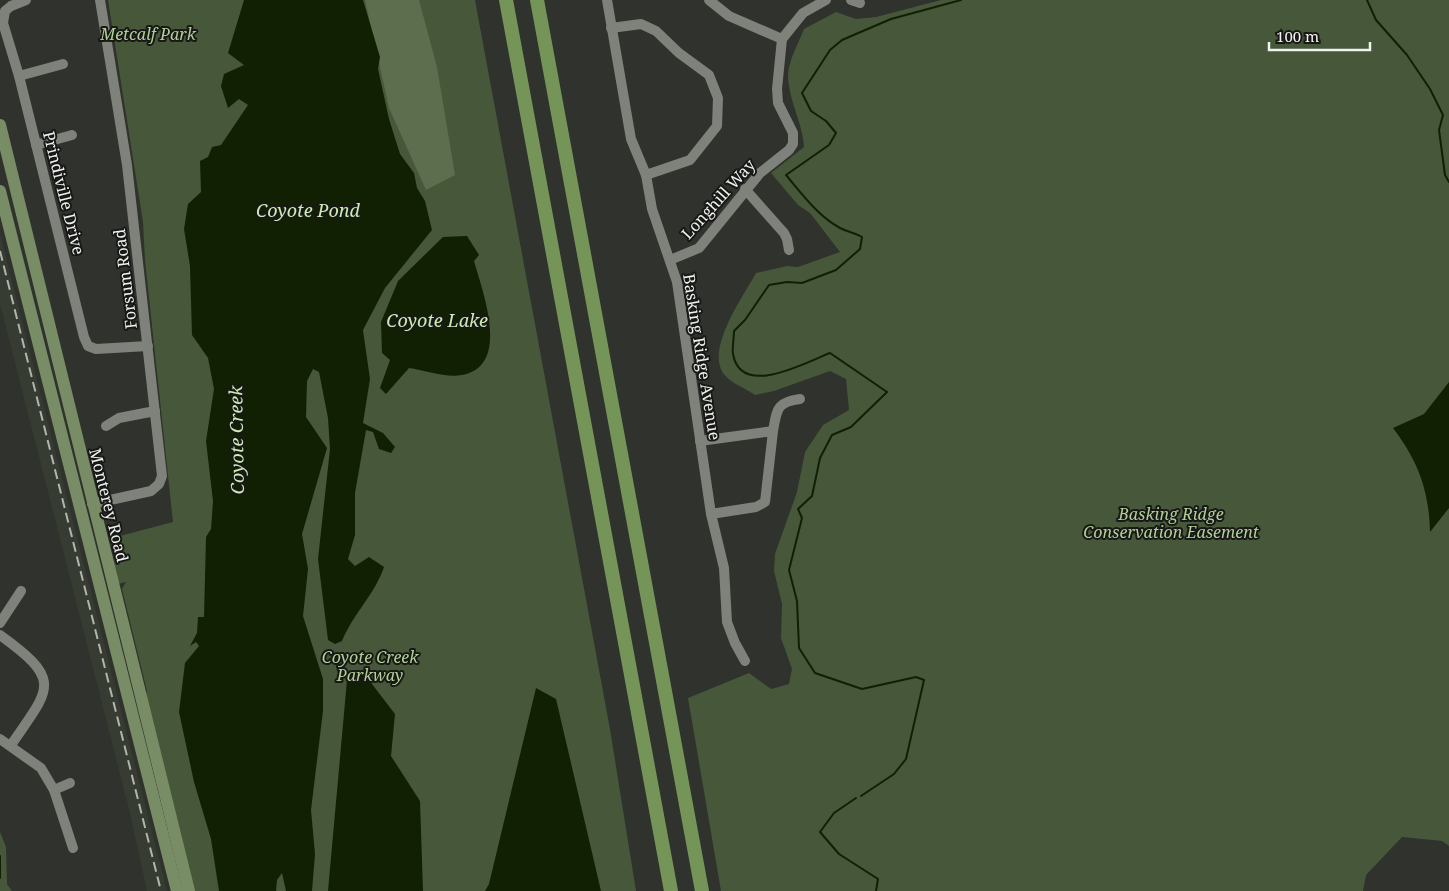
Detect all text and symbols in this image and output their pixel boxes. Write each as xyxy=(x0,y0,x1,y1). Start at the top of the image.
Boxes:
scale bar xyxy=(1269,20,1370,52)
park label: Metcalf Park xyxy=(99,23,197,45)
text: 100 m xyxy=(1276,26,1319,46)
street label: Prindiville Drive xyxy=(38,129,90,257)
street label: Longhill Way xyxy=(676,153,761,244)
water label: Coyote Pond xyxy=(256,198,361,222)
street label: Forsum Road xyxy=(108,227,142,330)
street label: Basking Ridge Avenue xyxy=(678,272,726,442)
water label: Coyote Lake xyxy=(386,308,488,332)
water label: Coyote Creek xyxy=(223,385,249,495)
street label: Monterey Road xyxy=(84,446,134,564)
park label: Basking Ridge Conservation Easement xyxy=(1083,503,1259,543)
park label: Coyote Creek Parkway xyxy=(322,646,419,686)

